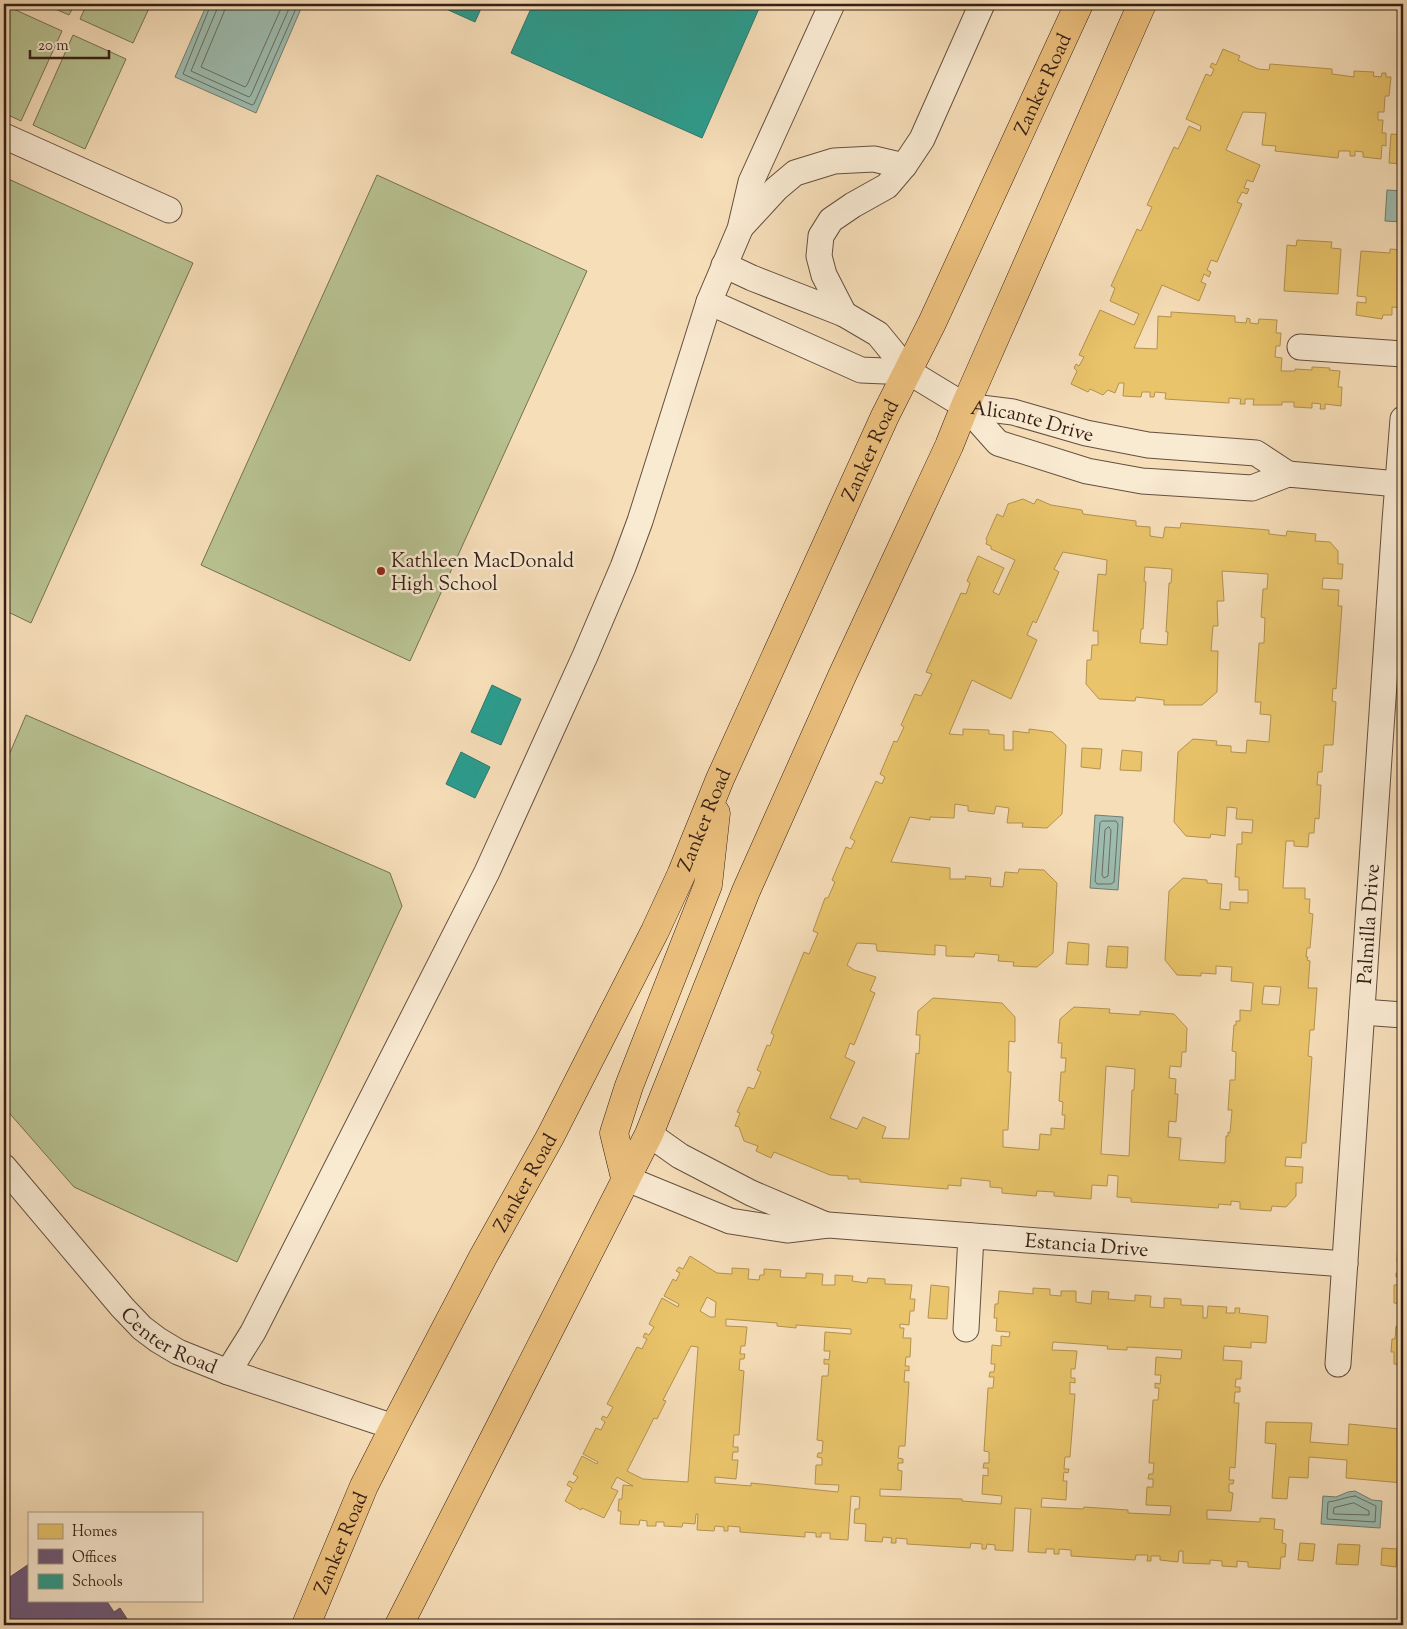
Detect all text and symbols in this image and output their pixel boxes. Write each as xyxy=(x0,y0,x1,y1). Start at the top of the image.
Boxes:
scale bar xyxy=(30,28,109,60)
street label: Zanker Road xyxy=(1009,29,1080,140)
text: 20 m xyxy=(38,36,69,57)
street label: Zanker Road xyxy=(836,395,908,507)
street label: Alicante Drive xyxy=(969,395,1096,451)
place label: Kathleen MacDonald High School xyxy=(391,548,574,600)
marker: Kathleen MacDonald High School xyxy=(375,565,387,577)
street label: Zanker Road xyxy=(672,764,740,876)
street label: Palmilla Drive xyxy=(1352,863,1389,985)
street label: Zanker Road xyxy=(488,1129,566,1238)
street label: Estancia Drive xyxy=(1024,1228,1150,1266)
street label: Center Road xyxy=(113,1302,221,1383)
street label: Zanker Road xyxy=(308,1488,377,1600)
legend xyxy=(28,1512,202,1602)
text: Homes xyxy=(72,1522,117,1543)
text: Offices xyxy=(72,1548,117,1569)
text: Schools xyxy=(72,1572,123,1593)

